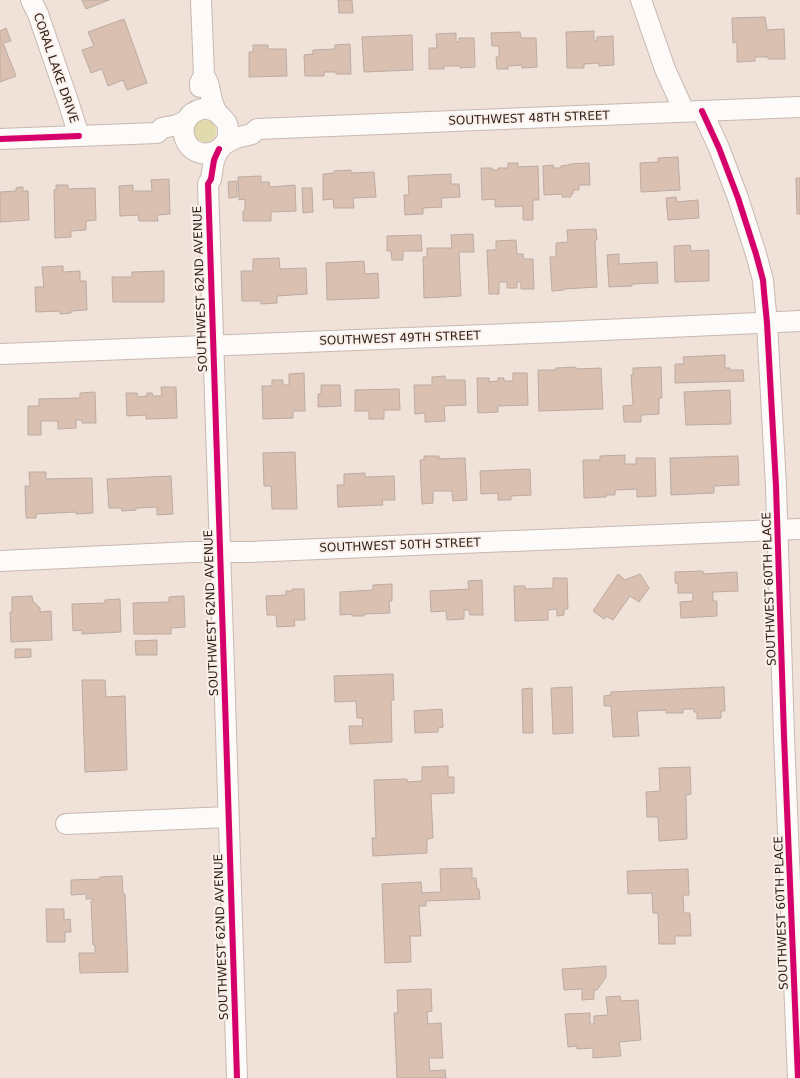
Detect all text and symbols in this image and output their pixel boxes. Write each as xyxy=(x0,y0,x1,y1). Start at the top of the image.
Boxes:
street label: CORAL LAKE DRIVE xyxy=(31,11,81,125)
street label: SOUTHWEST 48TH STREET xyxy=(448,108,611,128)
street label: SOUTHWEST 62ND AVENUE xyxy=(190,206,210,372)
street label: SOUTHWEST 49TH STREET xyxy=(319,328,482,348)
street label: SOUTHWEST 60TH PLACE xyxy=(759,512,779,666)
street label: SOUTHWEST 62ND AVENUE xyxy=(201,530,221,696)
street label: SOUTHWEST 50TH STREET xyxy=(319,535,482,555)
street label: SOUTHWEST 60TH PLACE xyxy=(771,836,791,990)
street label: SOUTHWEST 62ND AVENUE xyxy=(211,854,231,1020)

